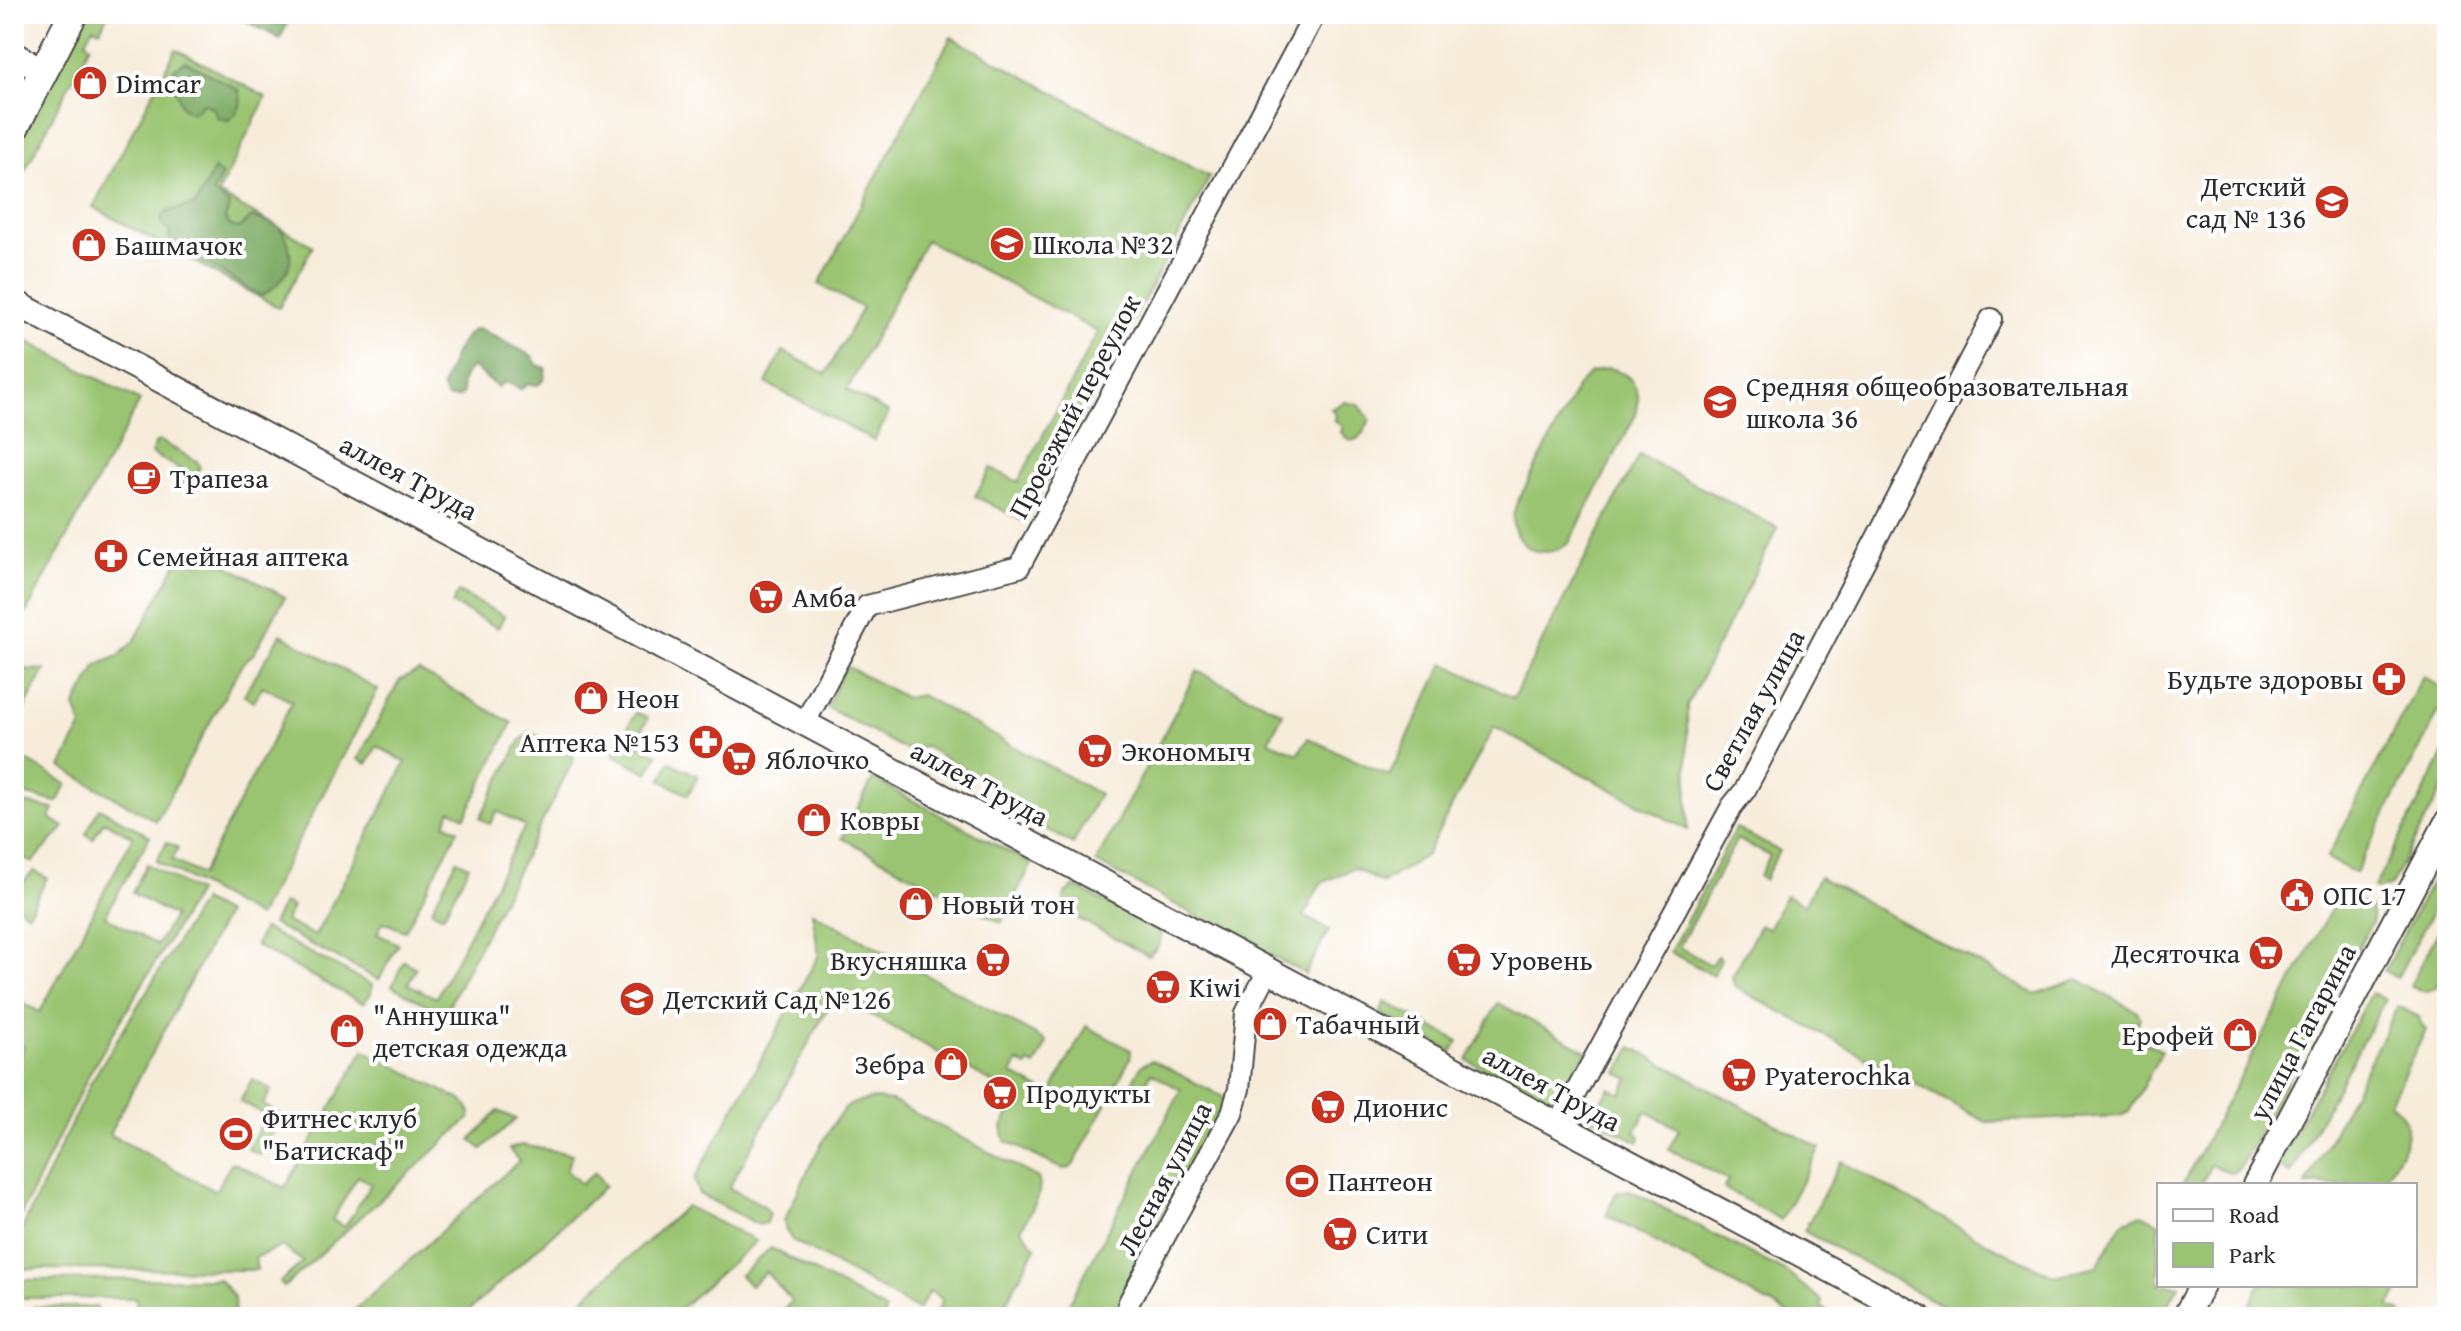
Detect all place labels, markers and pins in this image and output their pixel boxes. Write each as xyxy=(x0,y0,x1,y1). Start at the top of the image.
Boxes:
place label: Dimcar xyxy=(116,62,201,103)
shop icon: Dimcar xyxy=(71,64,109,102)
place label: Детский сад № 136 xyxy=(2186,165,2306,238)
school or university icon: Детский сад № 136 xyxy=(2313,183,2351,221)
place label: Школа №32 xyxy=(1033,223,1174,264)
place label: Башмачок xyxy=(115,224,243,265)
school or university icon: Школа №32 xyxy=(988,225,1026,263)
shop icon: Башмачок xyxy=(70,226,108,264)
place label: Средняя общеобразовательная школа 36 xyxy=(1746,365,2128,438)
school or university icon: Средняя общеобразовательная школа 36 xyxy=(1701,383,1739,421)
place label: Трапеза xyxy=(170,457,269,498)
cafe icon: Трапеза xyxy=(125,459,163,497)
place label: Семейная аптека xyxy=(137,535,350,576)
pharmacy icon: Семейная аптека xyxy=(92,537,130,575)
place label: Амба xyxy=(792,576,857,617)
supermarket icon: Амба xyxy=(747,578,785,616)
place label: Будьте здоровы xyxy=(2167,658,2363,699)
pharmacy icon: Будьте здоровы xyxy=(2370,660,2408,698)
place label: Неон xyxy=(617,677,679,718)
shop icon: Неон xyxy=(572,679,610,717)
place label: Аптека №153 xyxy=(520,721,680,762)
pharmacy icon: Аптека №153 xyxy=(687,723,725,761)
place label: Экономыч xyxy=(1121,730,1251,771)
supermarket icon: Экономыч xyxy=(1076,732,1114,770)
place label: Яблочко xyxy=(764,738,869,779)
supermarket icon: Яблочко xyxy=(720,740,758,778)
place label: Ковры xyxy=(840,799,920,840)
shop icon: Ковры xyxy=(795,801,833,839)
place label: ОПС 17 xyxy=(2323,874,2406,915)
public building icon: ОПС 17 xyxy=(2278,876,2316,914)
place label: Новый тон xyxy=(942,883,1075,924)
shop icon: Новый тон xyxy=(897,885,935,923)
place label: Десяточка xyxy=(2111,932,2241,973)
supermarket icon: Десяточка xyxy=(2247,934,2285,972)
place label: Вкусняшка xyxy=(830,939,968,980)
place label: Уровень xyxy=(1490,939,1593,980)
supermarket icon: Вкусняшка xyxy=(974,941,1012,979)
supermarket icon: Уровень xyxy=(1445,941,1483,979)
place label: Kiwi xyxy=(1189,966,1241,1007)
supermarket icon: Kiwi xyxy=(1144,968,1182,1006)
place label: Детский Сад №126 xyxy=(662,978,891,1019)
school or university icon: Детский Сад №126 xyxy=(618,980,656,1018)
place label: "Аннушка" детская одежда xyxy=(373,994,568,1067)
place label: Табачный xyxy=(1296,1003,1420,1044)
shop icon: Табачный xyxy=(1251,1005,1289,1043)
shop icon: "Аннушка" детская одежда xyxy=(328,1012,366,1050)
place label: Ерофей xyxy=(2122,1014,2214,1055)
shop icon: Ерофей xyxy=(2221,1016,2259,1054)
place label: Зебра xyxy=(855,1043,926,1084)
shop icon: Зебра xyxy=(932,1045,970,1083)
place label: Pyaterochka xyxy=(1765,1054,1911,1095)
supermarket icon: Pyaterochka xyxy=(1720,1056,1758,1094)
place label: Продукты xyxy=(1026,1072,1151,1113)
supermarket icon: Продукты xyxy=(981,1074,1019,1112)
place label: Дионис xyxy=(1353,1086,1448,1127)
supermarket icon: Дионис xyxy=(1309,1088,1347,1126)
place label: Фитнес клуб "Батискаф" xyxy=(262,1097,417,1170)
sports icon: Фитнес клуб "Батискаф" xyxy=(217,1115,255,1153)
place label: Пантеон xyxy=(1328,1160,1433,1201)
sports icon: Пантеон xyxy=(1283,1162,1321,1200)
place label: Сити xyxy=(1366,1213,1428,1254)
supermarket icon: Сити xyxy=(1321,1215,1359,1253)

